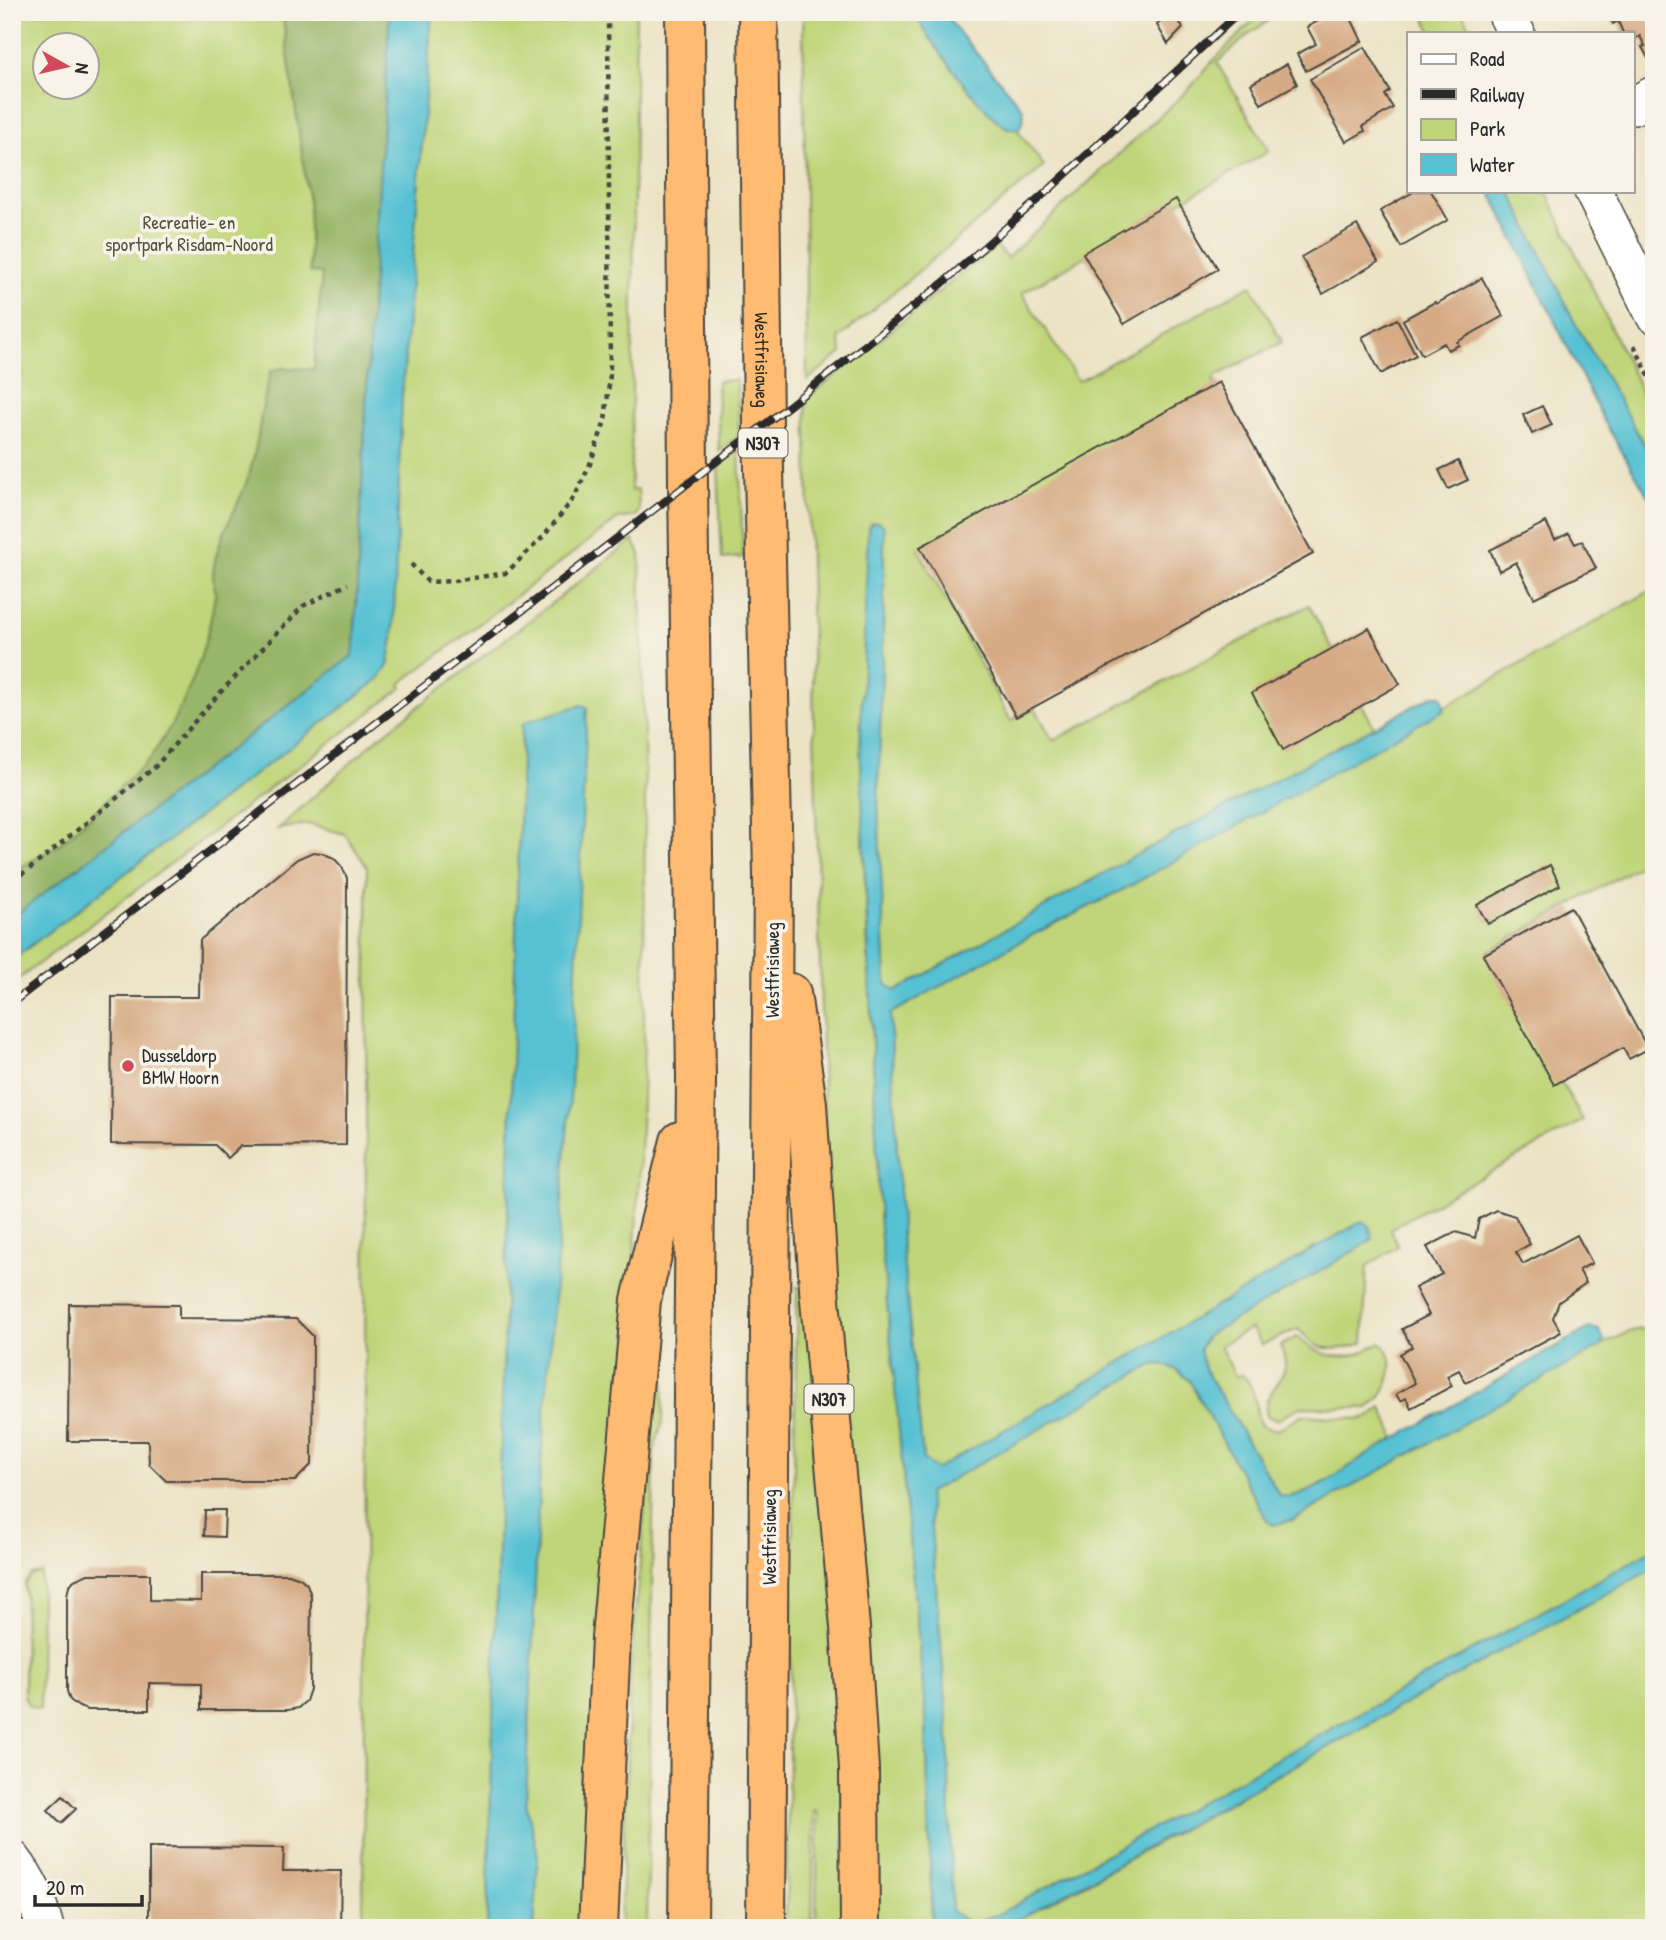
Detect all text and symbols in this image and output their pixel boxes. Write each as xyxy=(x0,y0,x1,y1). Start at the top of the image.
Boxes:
north arrow xyxy=(32,32,102,102)
legend xyxy=(1407,32,1634,192)
text: Road xyxy=(1470,44,1504,73)
text: N xyxy=(69,62,96,75)
text: Railway xyxy=(1470,80,1525,109)
text: Park xyxy=(1470,114,1505,143)
text: Water xyxy=(1470,150,1515,179)
park label: Recreatie- en sportpark Risdam-Noord xyxy=(105,209,274,257)
street label: Westfrisiaweg xyxy=(749,312,776,408)
road number: N307 xyxy=(738,428,788,458)
street label: Westfrisiaweg xyxy=(759,922,785,1018)
place label: Dusseldorp BMW Hoorn xyxy=(142,1042,219,1090)
marker: Dusseldorp BMW Hoorn xyxy=(120,1058,136,1074)
road number: N307 xyxy=(804,1384,854,1414)
street label: Westfrisiaweg xyxy=(756,1489,782,1585)
scale bar xyxy=(35,1863,142,1907)
text: 20 m xyxy=(46,1873,84,1902)

